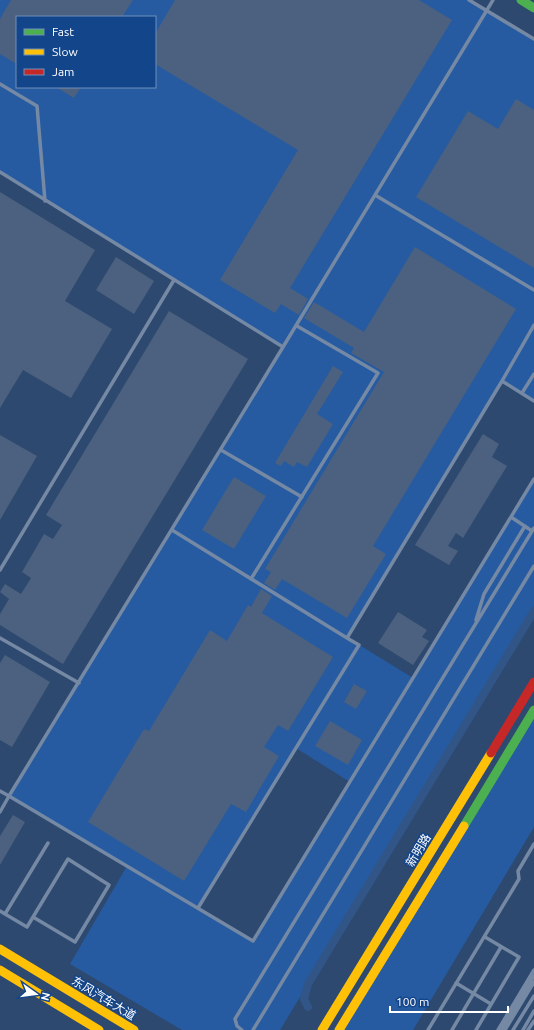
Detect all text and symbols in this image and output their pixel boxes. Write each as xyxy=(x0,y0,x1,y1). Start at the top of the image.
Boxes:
legend xyxy=(16,16,156,88)
text: Fast xyxy=(52,25,74,38)
text: Slow xyxy=(52,45,78,58)
text: Jam xyxy=(52,65,74,78)
street label: 新明路 xyxy=(403,831,433,869)
north arrow xyxy=(16,974,56,1014)
street label: 东风汽车大道 xyxy=(70,974,138,1022)
scale bar xyxy=(390,988,508,1014)
text: N xyxy=(39,991,53,1002)
text: 100 m xyxy=(396,995,429,1008)

